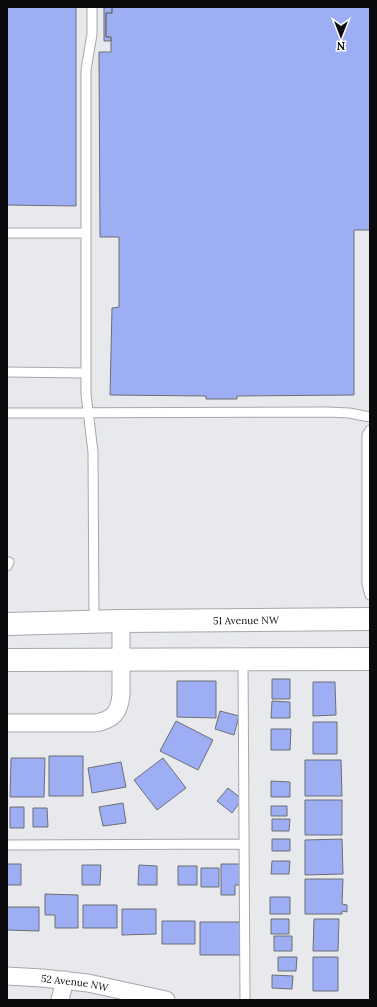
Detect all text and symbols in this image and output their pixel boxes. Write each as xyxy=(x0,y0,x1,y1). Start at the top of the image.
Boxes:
north arrow xyxy=(321,16,361,56)
text: N xyxy=(336,39,345,53)
street label: 51 Avenue NW xyxy=(213,613,280,627)
street label: 52 Avenue NW xyxy=(40,971,110,994)

